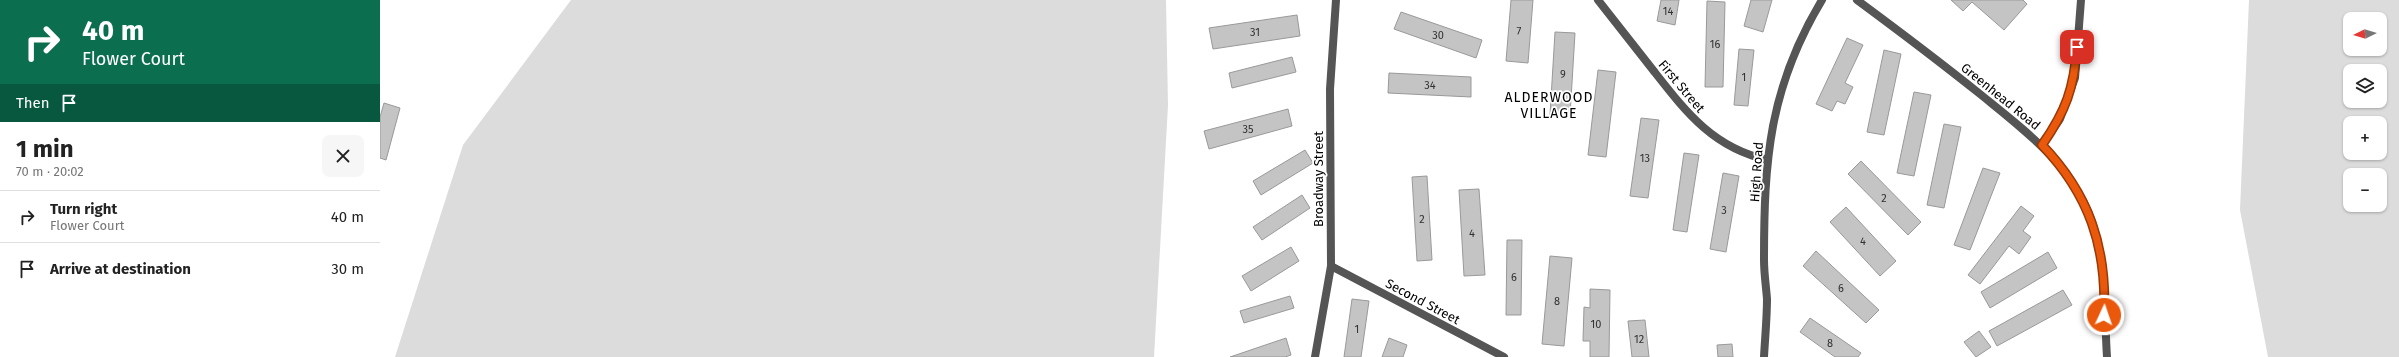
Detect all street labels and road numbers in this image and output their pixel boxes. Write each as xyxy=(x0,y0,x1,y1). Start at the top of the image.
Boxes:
street label: First Street xyxy=(1655,57,1708,116)
street label: Greenhead Road xyxy=(1958,60,2043,133)
street label: Broadway Street xyxy=(1311,131,1326,227)
street label: High Road xyxy=(1747,141,1766,203)
street label: Second Street xyxy=(1383,276,1463,327)

